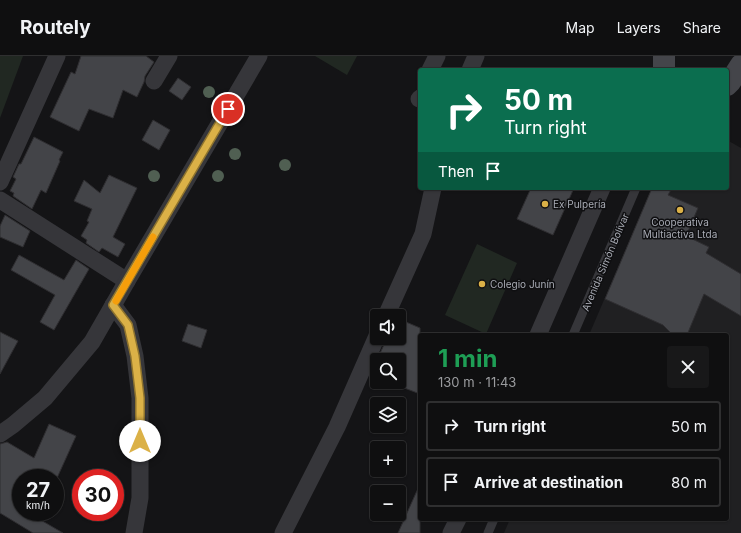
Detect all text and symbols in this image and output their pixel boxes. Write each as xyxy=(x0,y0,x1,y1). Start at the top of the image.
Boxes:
text: Routely xyxy=(20,16,91,39)
text: Map xyxy=(566,19,595,36)
text: Layers xyxy=(617,19,661,36)
text: Share xyxy=(683,19,721,36)
text: 50 m xyxy=(504,83,573,117)
icon: right xyxy=(438,84,490,136)
pin xyxy=(211,92,245,126)
icon: arrive xyxy=(217,98,239,120)
text: Turn right xyxy=(504,117,587,138)
icon: arrive xyxy=(482,160,504,182)
text: Then xyxy=(438,162,474,181)
place label: Ex Pulpería xyxy=(553,198,606,210)
marker: Ex Pulpería xyxy=(540,199,550,209)
marker: Cooperativa Multiactiva Ltda xyxy=(675,205,685,215)
street label: Avenida Simón Bolívar xyxy=(579,211,631,313)
place label: Cooperativa Multiactiva Ltda xyxy=(643,216,717,240)
place label: Colegio Junín xyxy=(490,278,555,290)
marker: Colegio Junín xyxy=(477,279,487,289)
map controls xyxy=(370,309,406,521)
button: sound xyxy=(370,309,406,345)
text: 1 min xyxy=(438,344,497,373)
button: close xyxy=(667,346,709,388)
button: search xyxy=(370,353,406,389)
text: 130 m · 11:43 xyxy=(438,374,516,390)
button: layers xyxy=(370,397,406,433)
icon: right xyxy=(440,415,462,437)
text: Turn right xyxy=(474,417,546,436)
text: 50 m xyxy=(671,417,707,436)
position arrow xyxy=(119,420,161,462)
button: + xyxy=(370,441,406,477)
speed limit sign: 30 xyxy=(72,469,124,521)
icon: arrive xyxy=(440,471,462,493)
text: Arrive at destination xyxy=(474,473,623,492)
text: 80 m xyxy=(671,473,707,492)
text: 27 xyxy=(26,478,50,502)
button: − xyxy=(370,485,406,521)
text: km/h xyxy=(26,499,50,511)

